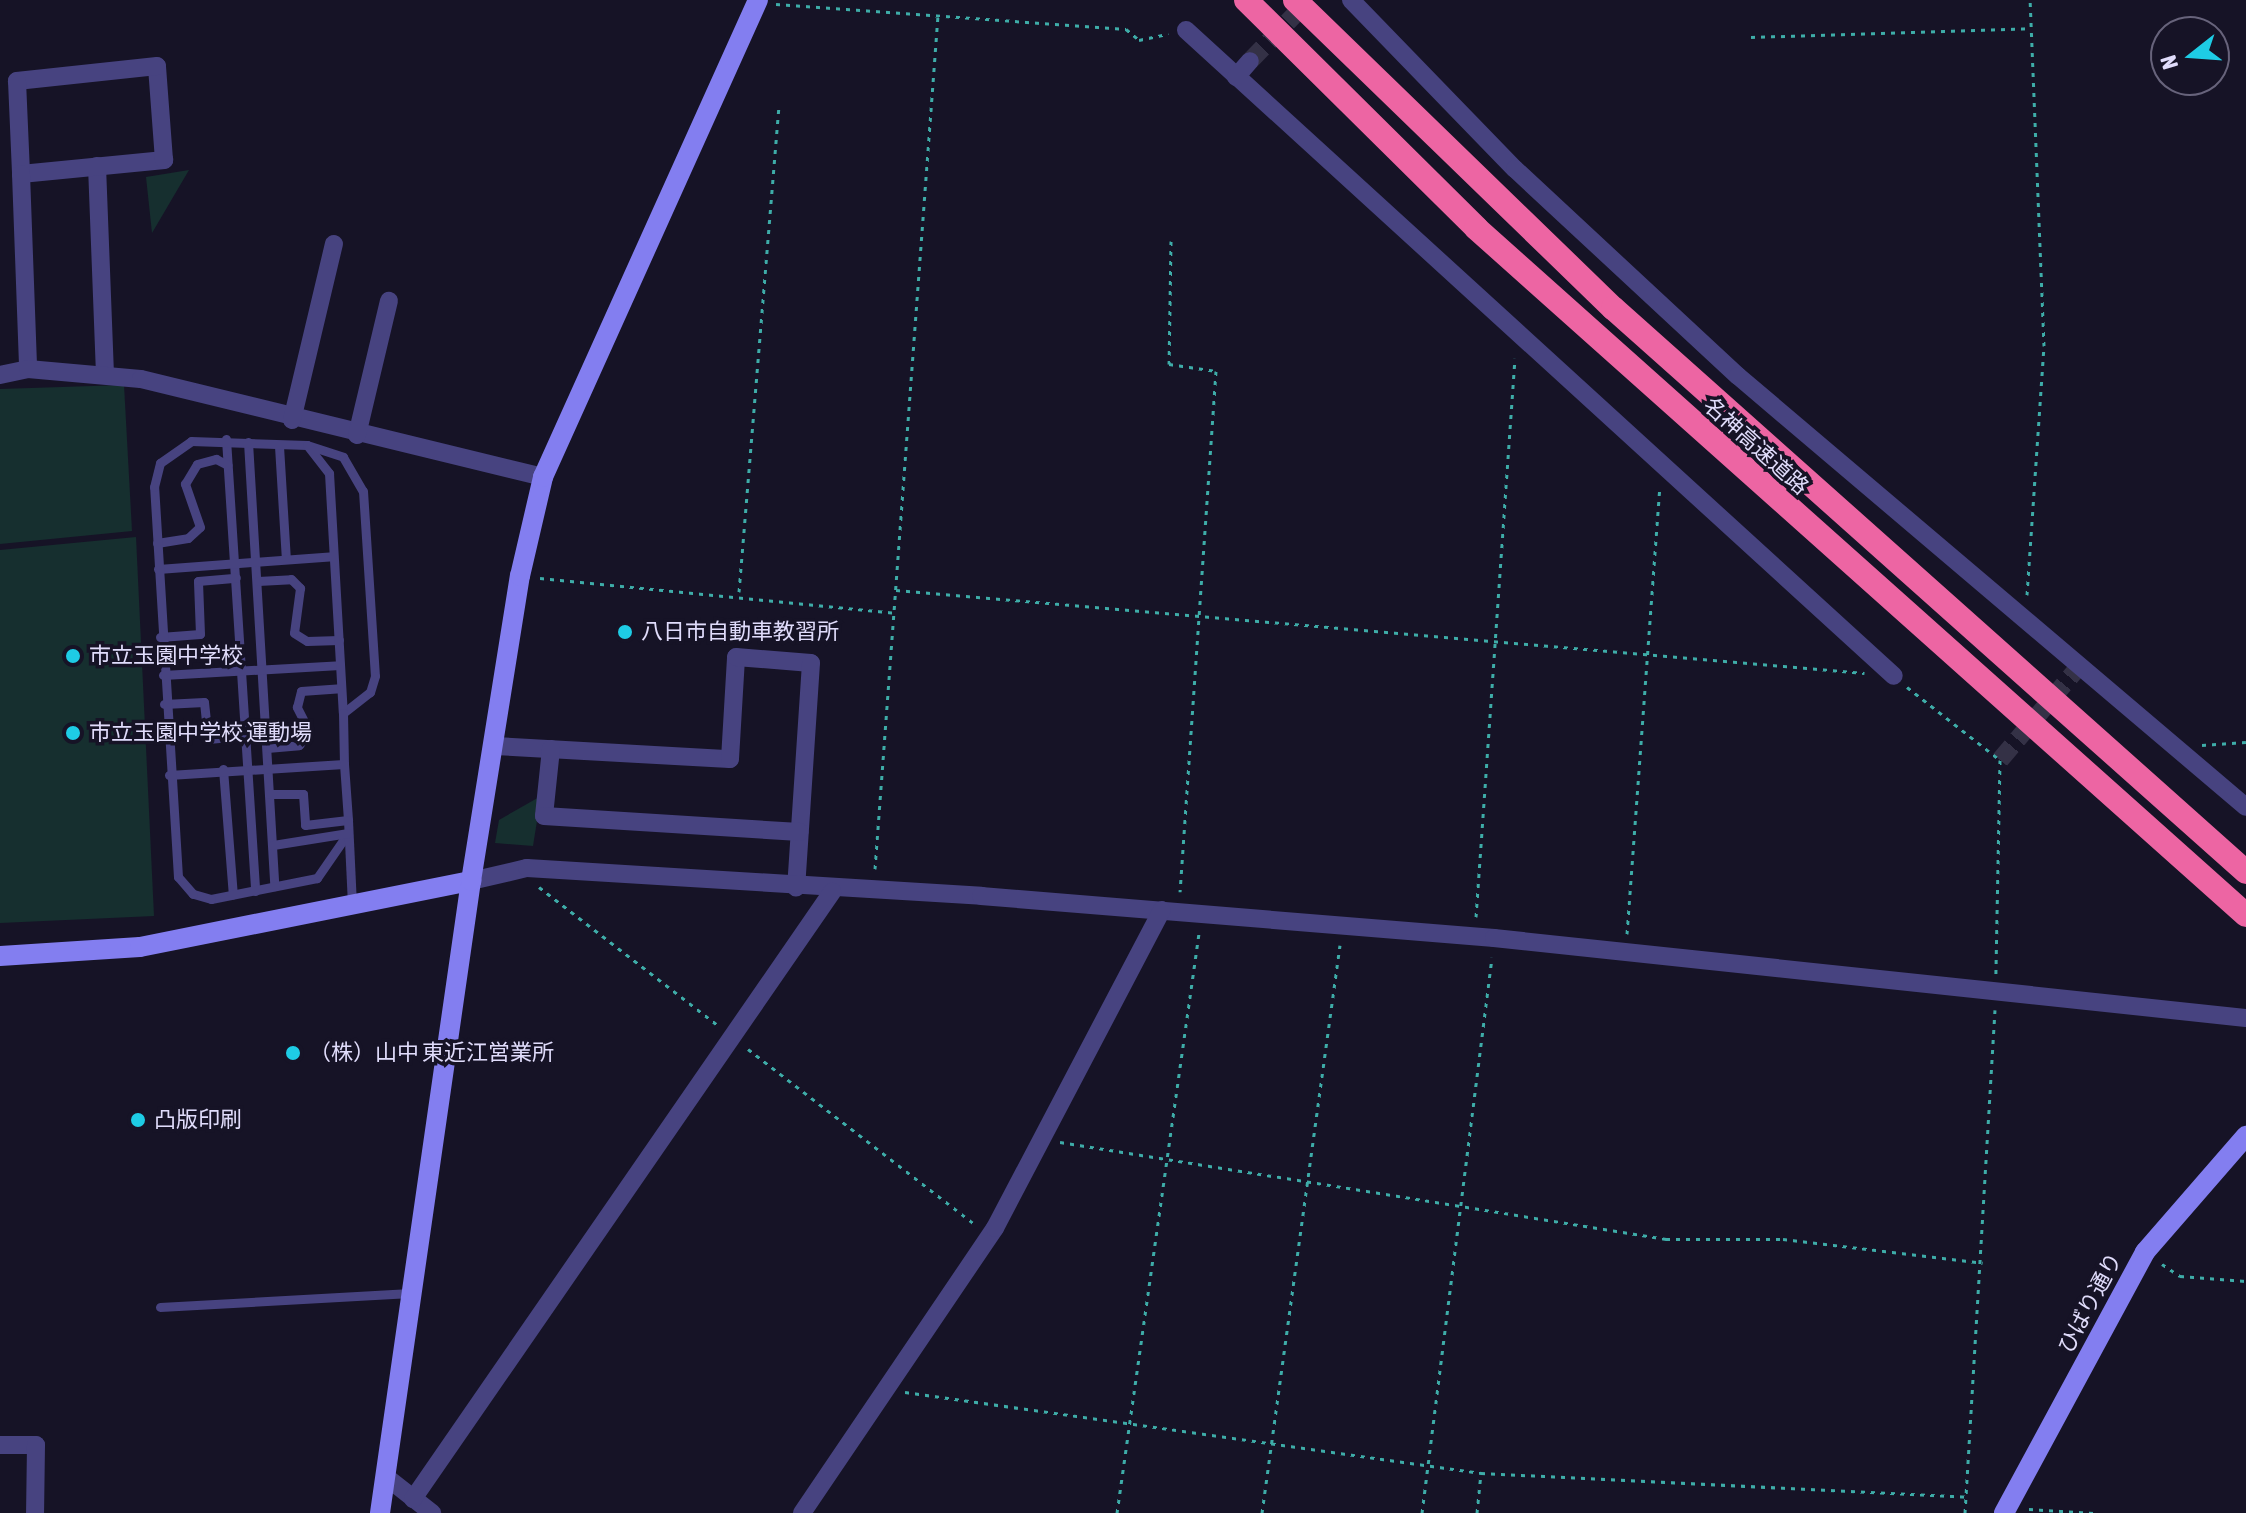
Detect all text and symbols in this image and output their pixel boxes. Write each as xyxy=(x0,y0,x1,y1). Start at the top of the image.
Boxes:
north arrow xyxy=(2150,16,2230,96)
text: N xyxy=(2155,52,2183,72)
street label: 名神高速道路 xyxy=(1698,392,1814,500)
place label: 八日市自動車教習所 xyxy=(641,619,839,645)
marker: 八日市自動車教習所 xyxy=(616,623,634,641)
place label: 市立玉園中学校 xyxy=(89,643,243,669)
marker: 市立玉園中学校 xyxy=(64,647,82,665)
place label: 市立玉園中学校 運動場 xyxy=(89,720,312,746)
marker: 市立玉園中学校 運動場 xyxy=(64,724,82,742)
place label: （株）山中 東近江営業所 xyxy=(309,1040,554,1066)
marker: （株）山中 東近江営業所 xyxy=(284,1044,302,1062)
place label: 凸版印刷 xyxy=(154,1107,242,1133)
marker: 凸版印刷 xyxy=(129,1111,147,1129)
street label: ひばり通り xyxy=(2053,1248,2127,1358)

